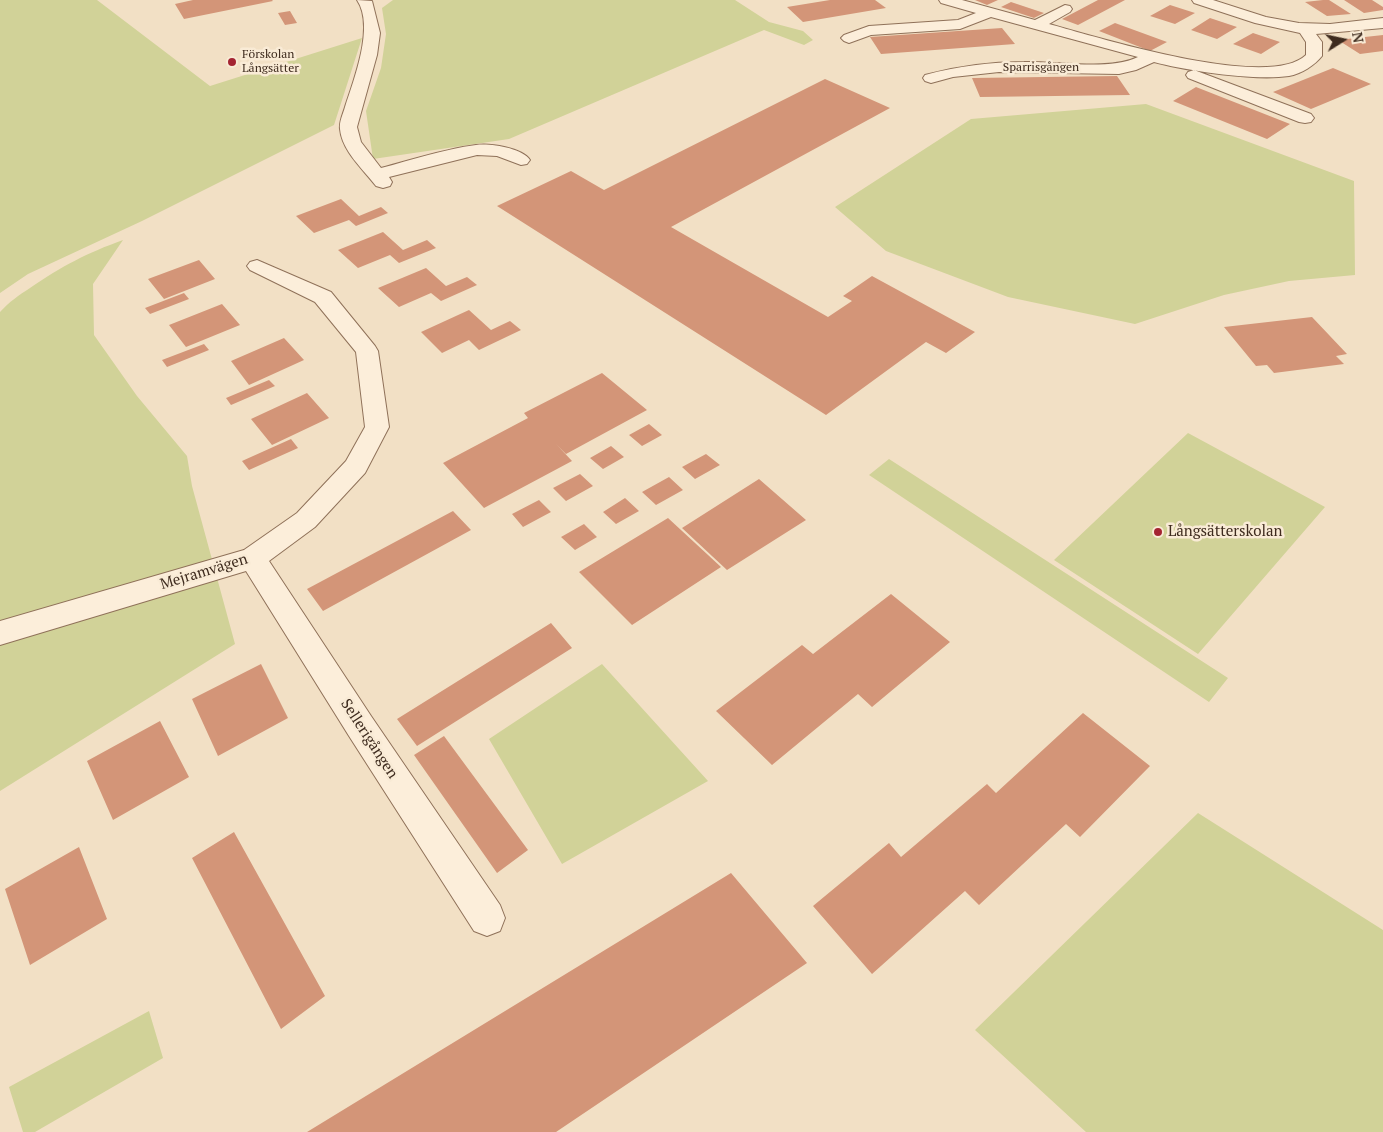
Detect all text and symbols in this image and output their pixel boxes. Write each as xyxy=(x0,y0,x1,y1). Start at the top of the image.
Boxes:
north arrow xyxy=(1318,15,1368,65)
text: N xyxy=(1348,30,1369,44)
place label: Förskolan Långsätter xyxy=(242,48,299,76)
marker: Förskolan Långsätter xyxy=(226,56,238,68)
street label: Sparrisgången xyxy=(1003,61,1079,75)
place label: Långsätterskolan xyxy=(1168,523,1282,541)
marker: Långsätterskolan xyxy=(1152,526,1164,538)
street label: Mejramvägen xyxy=(158,550,250,594)
street label: Sellerigången xyxy=(337,696,401,782)

